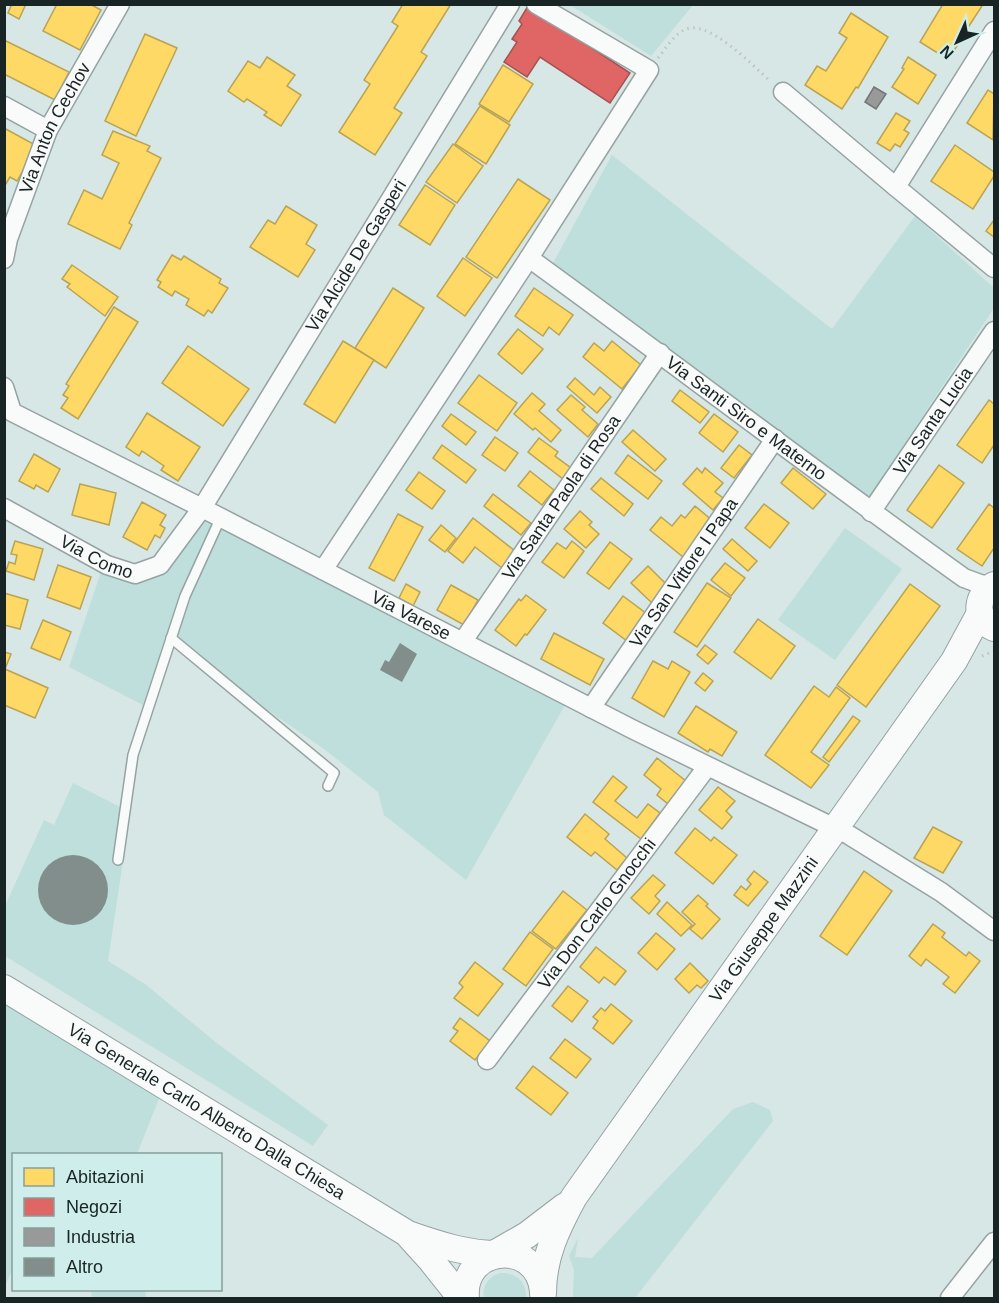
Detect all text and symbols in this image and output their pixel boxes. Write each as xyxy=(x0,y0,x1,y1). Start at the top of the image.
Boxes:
north arrow xyxy=(927,12,987,72)
text: N xyxy=(937,42,957,62)
street label: Via Anton Cechov xyxy=(16,59,94,196)
street label: Via Alcide De Gasperi xyxy=(302,176,410,336)
street label: Via Santi Siro e Materno xyxy=(662,352,830,484)
street label: Via Santa Lucia xyxy=(889,363,977,479)
street label: Via Santa Paola di Rosa xyxy=(498,410,625,583)
street label: Via San Vittore I Papa xyxy=(625,493,742,651)
street label: Via Como xyxy=(57,531,135,583)
street label: Via Varese xyxy=(368,587,454,644)
street label: Via Don Carlo Gnocchi xyxy=(534,835,660,993)
street label: Via Giuseppe Mazzini xyxy=(705,853,822,1006)
street label: Via Generale Carlo Alberto Dalla Chiesa xyxy=(64,1019,350,1204)
legend xyxy=(12,1153,222,1291)
text: Abitazioni xyxy=(66,1167,144,1187)
text: Negozi xyxy=(66,1197,122,1217)
text: Industria xyxy=(66,1227,136,1247)
text: Altro xyxy=(66,1257,103,1277)

